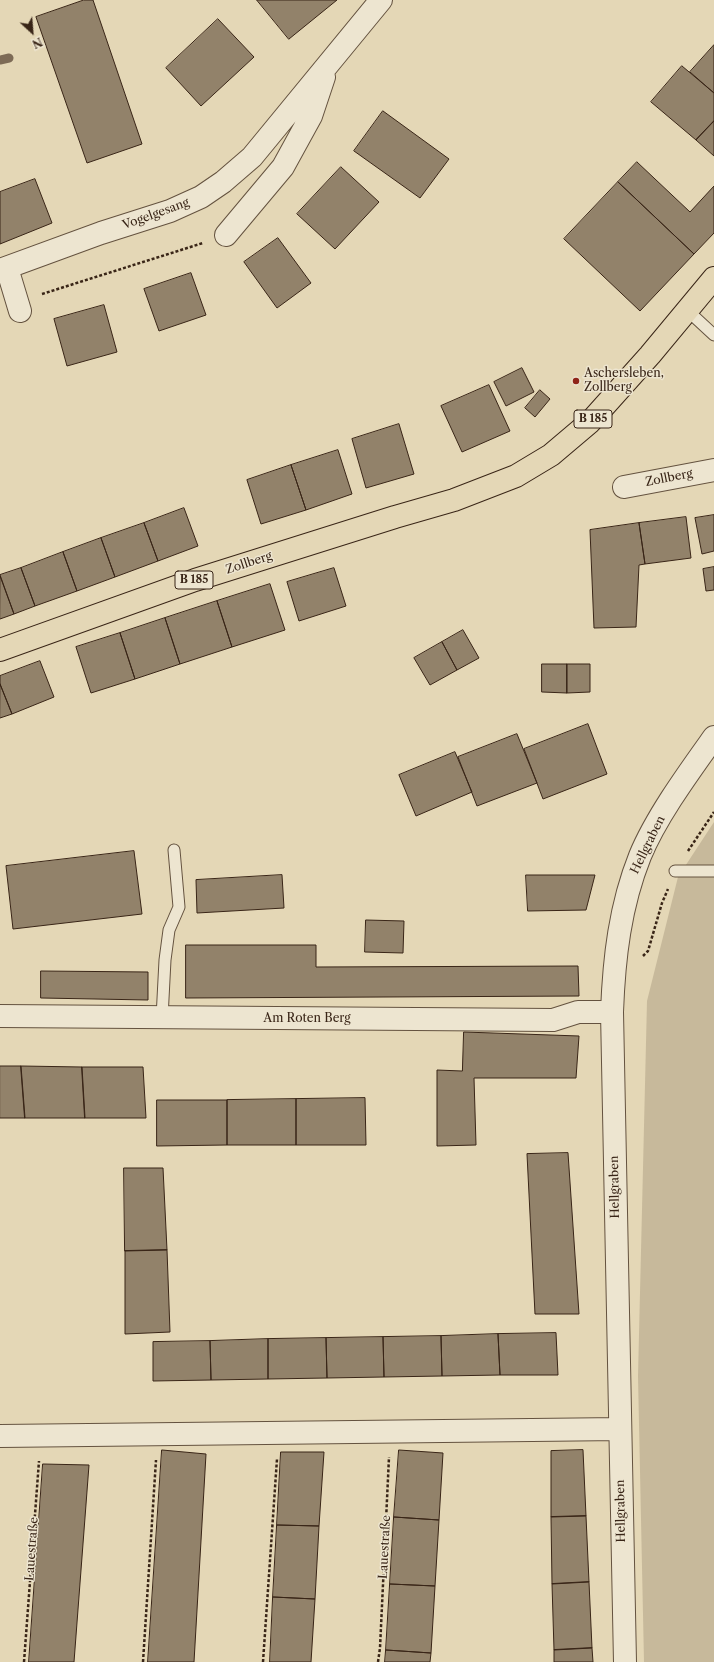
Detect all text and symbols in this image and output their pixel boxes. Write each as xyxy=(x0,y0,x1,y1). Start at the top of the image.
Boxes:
north arrow xyxy=(12,12,52,52)
text: N xyxy=(30,34,45,51)
street label: Vogelgesang xyxy=(121,195,191,233)
place label: Aschersleben, Zollberg xyxy=(584,367,664,395)
marker: Aschersleben, Zollberg xyxy=(571,376,581,386)
road number: B 185 xyxy=(574,410,612,428)
street label: Zollberg xyxy=(644,466,694,490)
street label: Zollberg xyxy=(224,549,274,577)
road number: B 185 xyxy=(175,571,213,589)
street label: Hellgraben xyxy=(628,814,668,876)
street label: Am Roten Berg xyxy=(263,1012,351,1026)
street label: Hellgraben xyxy=(607,1155,623,1219)
street label: Hellgraben xyxy=(613,1479,629,1543)
street label: Lauestraße xyxy=(376,1515,394,1579)
street label: Lauestraße xyxy=(23,1517,41,1581)

